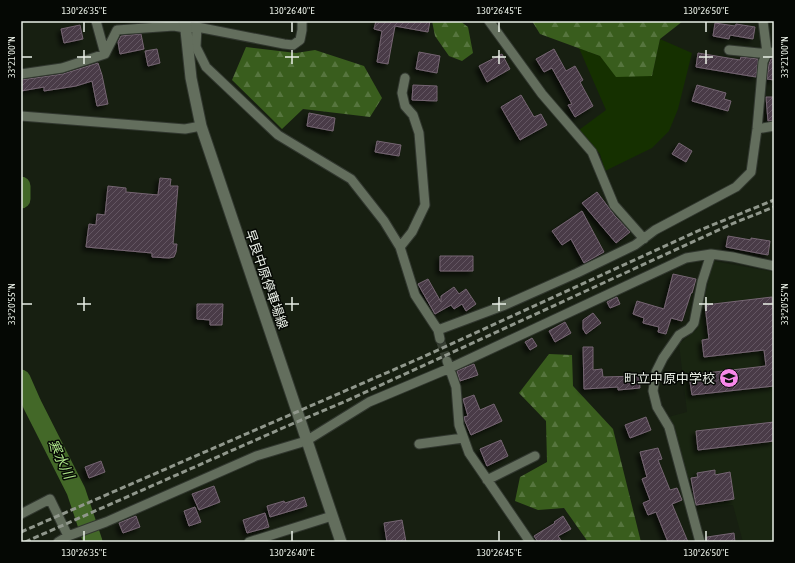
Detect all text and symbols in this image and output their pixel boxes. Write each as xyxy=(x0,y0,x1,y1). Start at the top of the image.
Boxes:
text: 130°26'35"E xyxy=(62,5,107,16)
text: 130°26'40"E xyxy=(270,5,315,16)
text: 130°26'45"E xyxy=(477,5,522,16)
text: 130°26'50"E xyxy=(684,5,729,16)
text: 33°21'00"N xyxy=(6,36,17,78)
text: 33°21'00"N xyxy=(779,36,790,78)
street label: 早良中原停車場線 xyxy=(243,228,291,331)
text: 33°20'55"N xyxy=(6,283,17,325)
text: 33°20'55"N xyxy=(779,283,790,325)
school or university icon: 町立中原中学校 xyxy=(718,367,740,389)
place label: 町立中原中学校 xyxy=(624,371,715,386)
water label: 寒水川 xyxy=(45,437,78,483)
text: 130°26'35"E xyxy=(62,547,107,558)
text: 130°26'40"E xyxy=(270,547,315,558)
text: 130°26'45"E xyxy=(477,547,522,558)
text: 130°26'50"E xyxy=(684,547,729,558)

